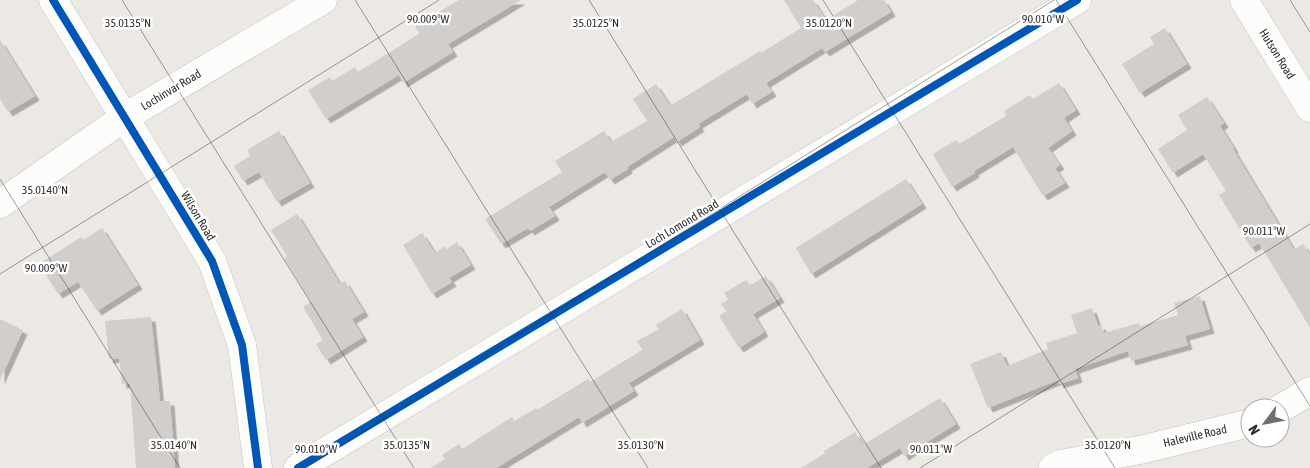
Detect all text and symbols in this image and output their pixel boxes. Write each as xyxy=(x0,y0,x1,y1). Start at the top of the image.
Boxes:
text: 90.009°W xyxy=(407,12,449,26)
text: 90.010°W xyxy=(1022,12,1064,26)
text: 35.0135°N xyxy=(105,16,151,30)
text: 35.0125°N xyxy=(573,16,619,30)
text: 35.0120°N xyxy=(806,16,852,30)
street label: Hutson Road xyxy=(1256,26,1298,82)
street label: Lochinvar Road xyxy=(138,67,204,113)
text: 35.0140°N xyxy=(22,183,68,197)
street label: Wilson Road xyxy=(178,189,218,243)
street label: Loch Lomond Road xyxy=(643,197,721,251)
text: 90.011°W xyxy=(1243,224,1285,238)
text: 90.009°W xyxy=(25,261,67,275)
north arrow xyxy=(1240,398,1290,448)
street label: Haleville Road xyxy=(1162,422,1228,450)
text: N xyxy=(1245,422,1263,438)
text: 35.0140°N xyxy=(151,438,197,452)
text: 35.0135°N xyxy=(384,438,430,452)
text: 35.0130°N xyxy=(618,438,664,452)
text: 35.0120°N xyxy=(1085,438,1131,452)
text: 90.010°W xyxy=(295,442,337,456)
text: 90.011°W xyxy=(910,442,952,456)

